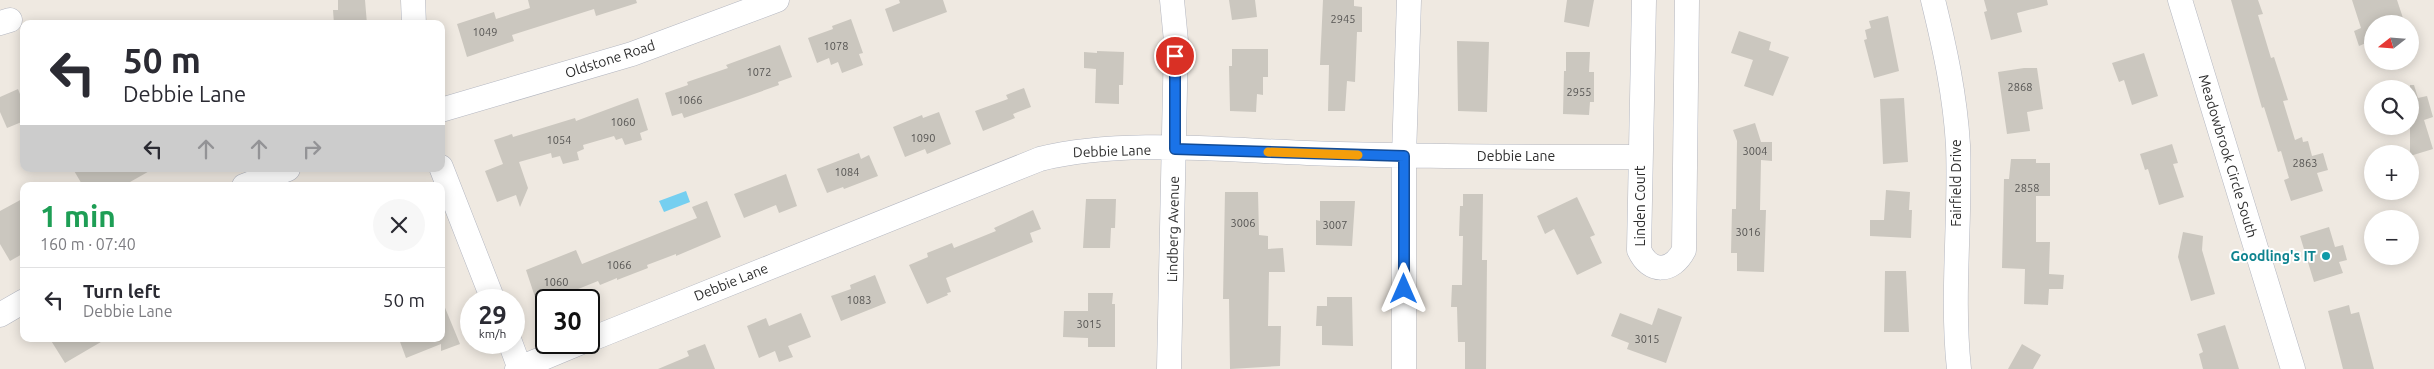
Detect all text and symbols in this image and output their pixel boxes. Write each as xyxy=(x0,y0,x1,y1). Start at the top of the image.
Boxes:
house number: 2945 xyxy=(1331,13,1355,25)
north arrow xyxy=(2364,15,2419,70)
map controls xyxy=(2364,15,2419,265)
house number: 1049 xyxy=(473,26,497,38)
pin xyxy=(1154,35,1196,77)
street label: Oldstone Road xyxy=(563,37,657,81)
icon: left xyxy=(40,40,105,105)
text: 50 m xyxy=(123,40,201,80)
house number: 1078 xyxy=(824,40,848,52)
icon: arrive xyxy=(1161,42,1189,70)
house number: 1072 xyxy=(747,66,771,78)
street label: Meadowbrook Circle South xyxy=(2196,72,2260,240)
button: search xyxy=(2364,80,2419,135)
text: Debbie Lane xyxy=(123,81,246,106)
house number: 2868 xyxy=(2008,81,2032,93)
house number: 2955 xyxy=(1567,86,1591,98)
house number: 1066 xyxy=(678,94,702,106)
house number: 1060 xyxy=(611,116,635,128)
house number: 1090 xyxy=(911,132,935,144)
house number: 1054 xyxy=(547,134,571,146)
icon: left xyxy=(139,135,167,163)
icon: ahead xyxy=(192,135,220,163)
icon: ahead xyxy=(245,135,273,163)
icon: right xyxy=(298,135,326,163)
street label: Fairfield Drive xyxy=(1948,139,1964,227)
street label: Debbie Lane xyxy=(1073,142,1151,160)
house number: 3004 xyxy=(1743,145,1767,157)
button: + xyxy=(2364,145,2419,200)
street label: Debbie Lane xyxy=(1477,148,1555,164)
house number: 2863 xyxy=(2293,157,2317,169)
street label: Linden Court xyxy=(1632,165,1648,247)
house number: 1084 xyxy=(835,166,859,178)
street label: Lindberg Avenue xyxy=(1164,176,1182,282)
house number: 2858 xyxy=(2015,182,2039,194)
text: 1 min xyxy=(40,199,116,233)
button: close xyxy=(373,199,425,251)
button: − xyxy=(2364,210,2419,265)
house number: 3006 xyxy=(1231,217,1255,229)
house number: 3007 xyxy=(1323,219,1347,231)
house number: 3016 xyxy=(1736,226,1760,238)
text: 160 m · 07:40 xyxy=(40,235,136,253)
place label: Goodling's IT xyxy=(2231,248,2317,264)
marker: Goodling's IT xyxy=(2320,250,2332,262)
house number: 1066 xyxy=(607,259,631,271)
street label: Debbie Lane xyxy=(692,260,770,304)
position arrow xyxy=(1377,262,1429,314)
house number: 1060 xyxy=(544,276,568,288)
text: Turn left xyxy=(83,280,161,302)
icon: left xyxy=(40,286,68,314)
text: 50 m xyxy=(383,289,425,311)
speed limit sign: 30 xyxy=(535,289,600,354)
house number: 1083 xyxy=(847,294,871,306)
text: 29 xyxy=(478,301,507,329)
text: Debbie Lane xyxy=(83,302,173,320)
house number: 3015 xyxy=(1077,318,1101,330)
text: km/h xyxy=(479,327,506,340)
house number: 3015 xyxy=(1635,333,1659,345)

